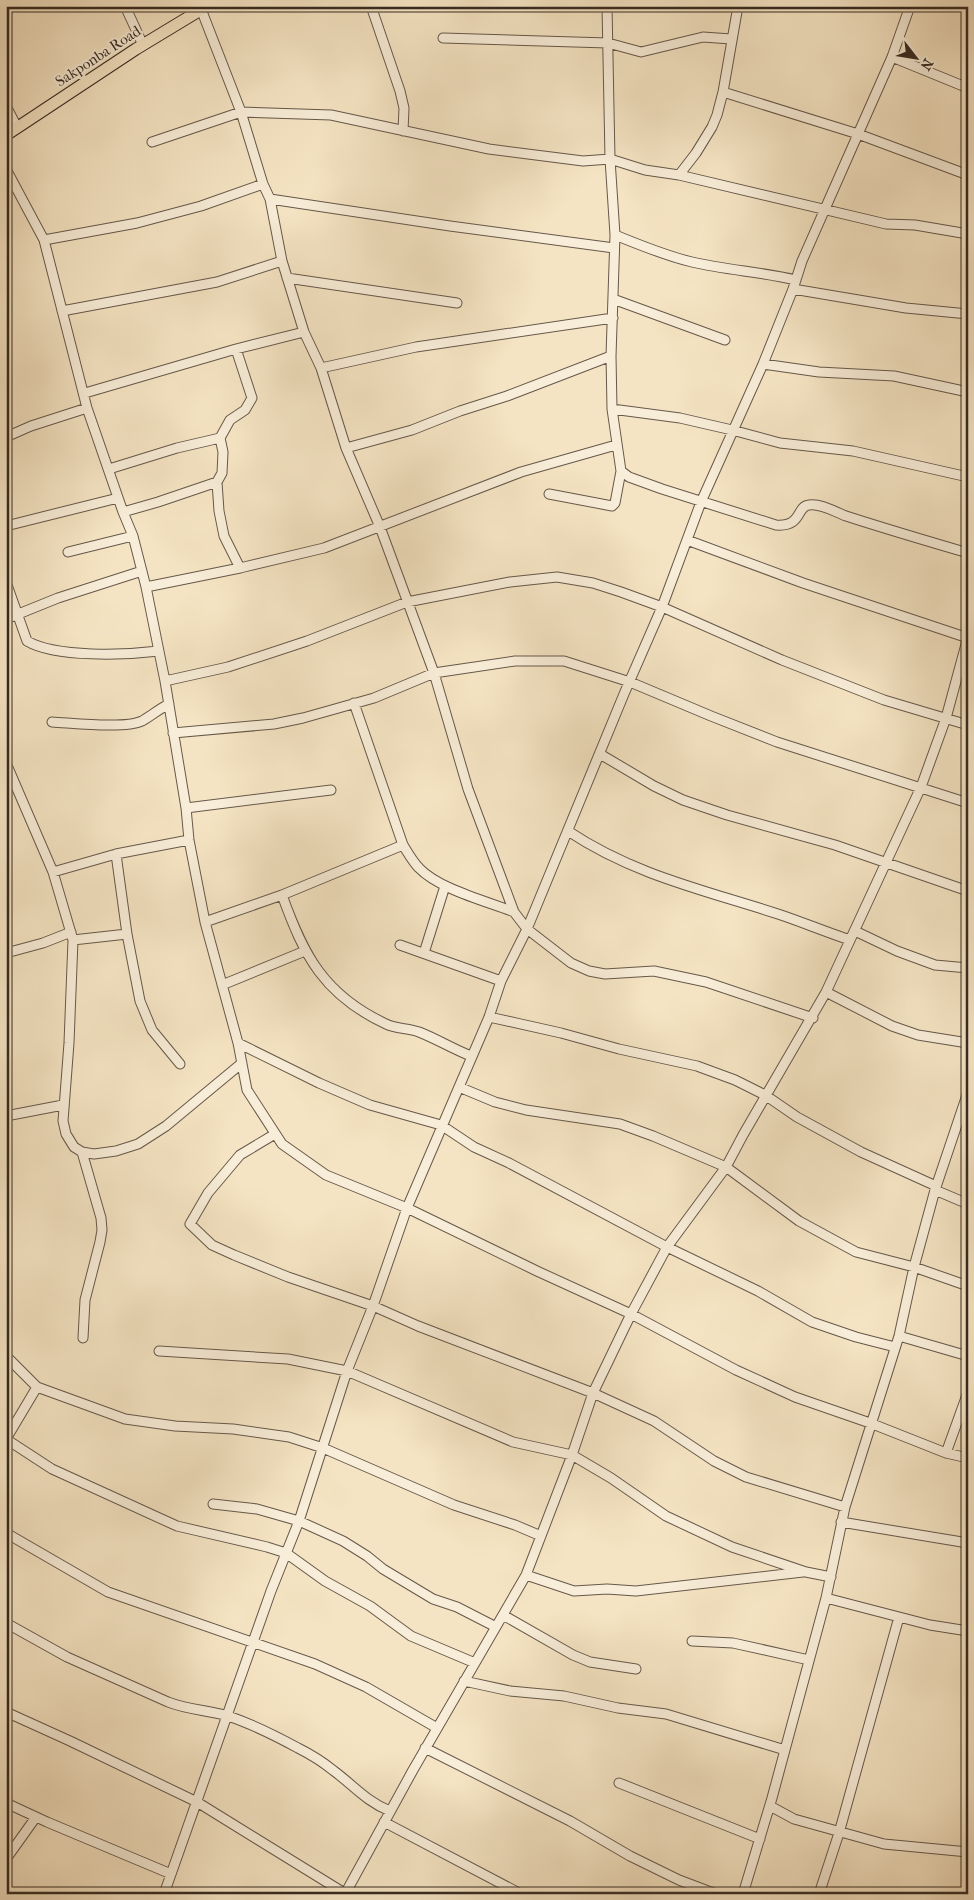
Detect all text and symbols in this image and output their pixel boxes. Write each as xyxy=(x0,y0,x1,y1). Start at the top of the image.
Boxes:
street label: Sakponba Road xyxy=(52,21,145,90)
north arrow xyxy=(892,32,942,82)
text: N xyxy=(916,56,937,74)

